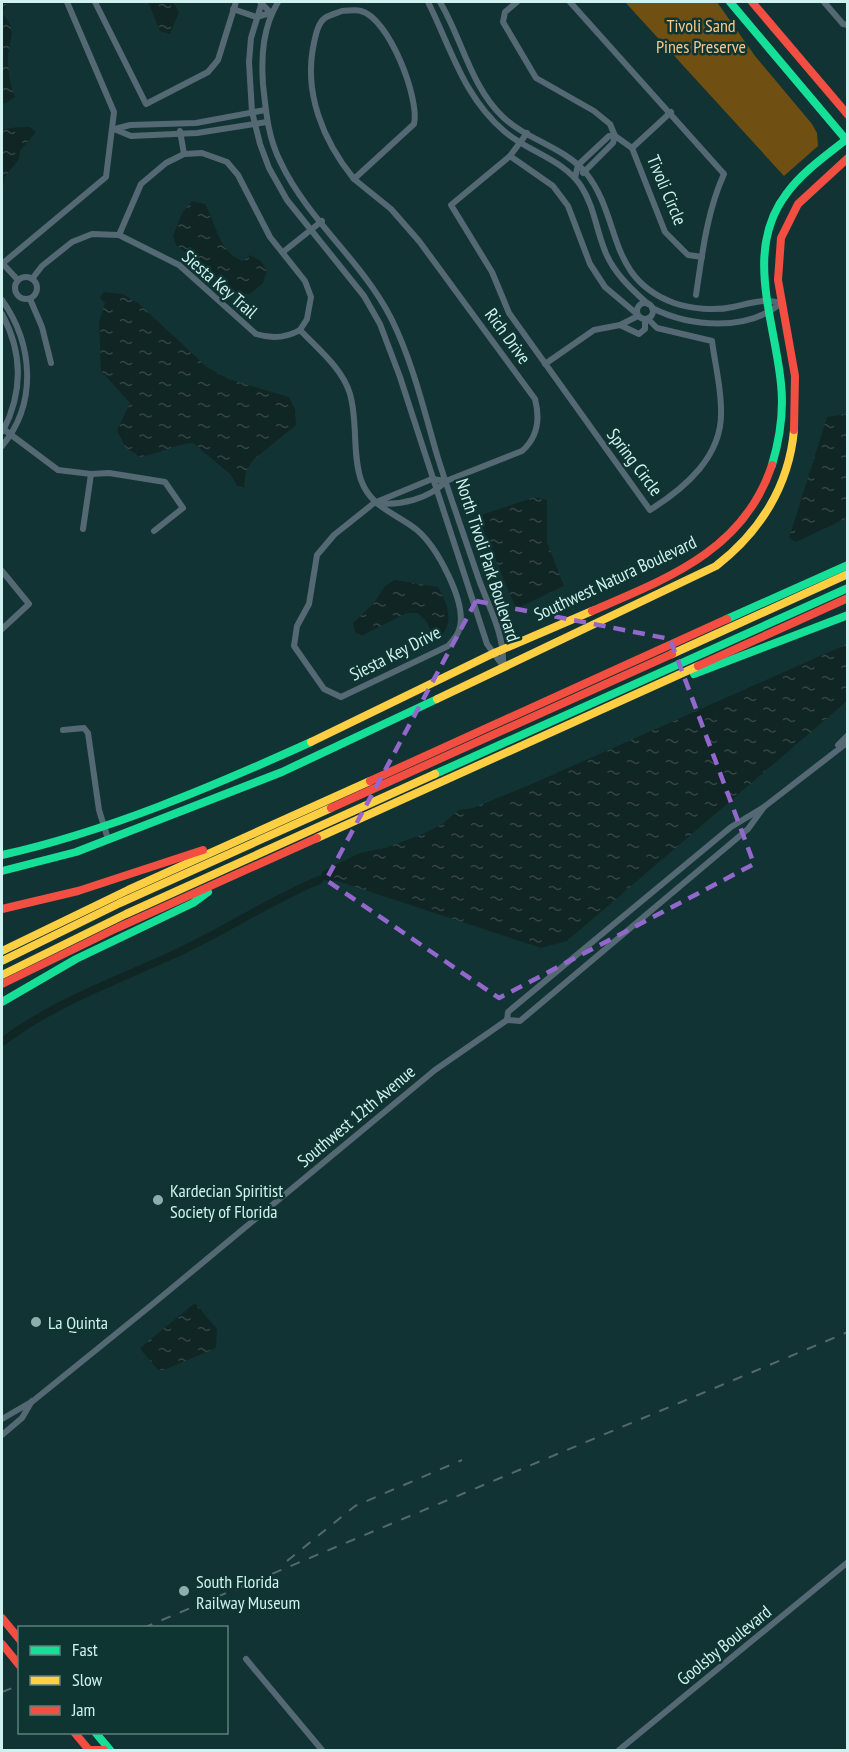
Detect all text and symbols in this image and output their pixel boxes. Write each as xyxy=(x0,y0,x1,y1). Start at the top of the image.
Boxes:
park label: Tivoli Sand Pines Preserve xyxy=(656,14,746,58)
street label: Tivoli Circle xyxy=(642,152,692,228)
street label: Siesta Key Trail xyxy=(177,245,263,324)
street label: Rich Drive xyxy=(480,304,536,368)
street label: Spring Circle xyxy=(602,424,668,500)
street label: North Tivoli Park Boulevard xyxy=(451,476,525,644)
street label: Southwest Natura Boulevard xyxy=(530,530,700,626)
street label: Siesta Key Drive xyxy=(346,620,444,686)
street label: Southwest 12th Avenue xyxy=(292,1060,420,1172)
place label: Kardecian Spiritist Society of Florida xyxy=(170,1179,283,1223)
marker: Kardecian Spiritist Society of Florida xyxy=(151,1193,165,1207)
place label: La Quinta xyxy=(48,1311,108,1334)
marker: La Quinta xyxy=(29,1315,43,1329)
place label: South Florida Railway Museum xyxy=(196,1570,300,1614)
marker: South Florida Railway Museum xyxy=(177,1584,191,1598)
street label: Goolsby Boulevard xyxy=(672,1600,776,1690)
legend xyxy=(18,1626,228,1734)
text: Fast xyxy=(72,1638,98,1661)
text: Slow xyxy=(72,1668,103,1691)
text: Jam xyxy=(71,1698,95,1721)

